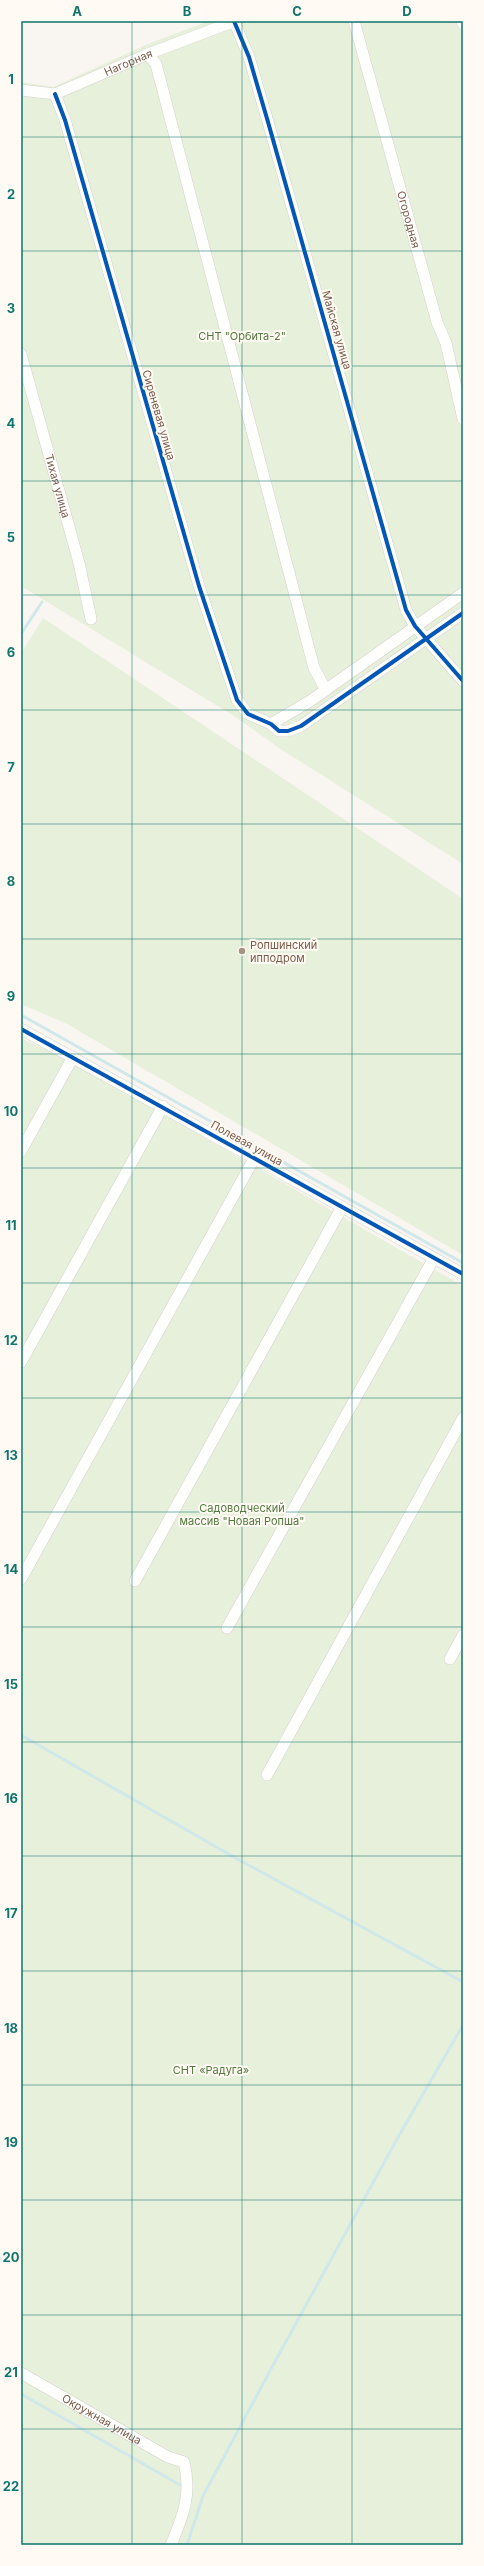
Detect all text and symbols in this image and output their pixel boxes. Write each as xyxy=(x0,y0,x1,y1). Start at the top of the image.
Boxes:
text: A xyxy=(72,3,82,19)
text: B xyxy=(183,3,192,19)
text: C xyxy=(292,3,302,19)
text: D xyxy=(402,3,412,19)
street label: Нагорная xyxy=(102,46,154,79)
text: 1 xyxy=(8,71,14,87)
text: 2 xyxy=(7,186,15,202)
street label: Огородная xyxy=(394,189,423,250)
street label: Майская улица xyxy=(319,289,355,371)
text: 3 xyxy=(7,300,15,316)
park label: СНТ "Орбита-2" xyxy=(198,329,286,343)
street label: Сиреневая улица xyxy=(139,368,179,462)
text: 4 xyxy=(7,415,16,431)
street label: Тихая улица xyxy=(42,452,73,520)
text: 5 xyxy=(7,529,15,545)
text: 6 xyxy=(7,644,15,660)
text: 7 xyxy=(7,759,15,775)
text: 8 xyxy=(7,873,15,889)
place label: Ропшинский ипподром xyxy=(250,938,317,965)
marker: Ропшинский ипподром xyxy=(237,946,247,956)
text: 9 xyxy=(7,988,15,1004)
text: 10 xyxy=(4,1103,18,1119)
street label: Полевая улица xyxy=(208,1117,286,1169)
text: 11 xyxy=(5,1217,17,1233)
text: 12 xyxy=(4,1332,18,1348)
text: 13 xyxy=(4,1447,18,1463)
park label: Садоводческий массив "Новая Ропша" xyxy=(180,1501,304,1528)
text: 14 xyxy=(4,1561,18,1577)
text: 15 xyxy=(4,1676,18,1692)
text: 16 xyxy=(4,1790,18,1806)
text: 17 xyxy=(4,1905,18,1921)
text: 18 xyxy=(4,2020,18,2036)
park label: СНТ «Радуга» xyxy=(173,2063,249,2077)
text: 19 xyxy=(4,2134,18,2150)
text: 20 xyxy=(3,2249,20,2265)
text: 21 xyxy=(4,2364,18,2380)
street label: Окружная улица xyxy=(60,2391,144,2447)
text: 22 xyxy=(3,2478,19,2494)

